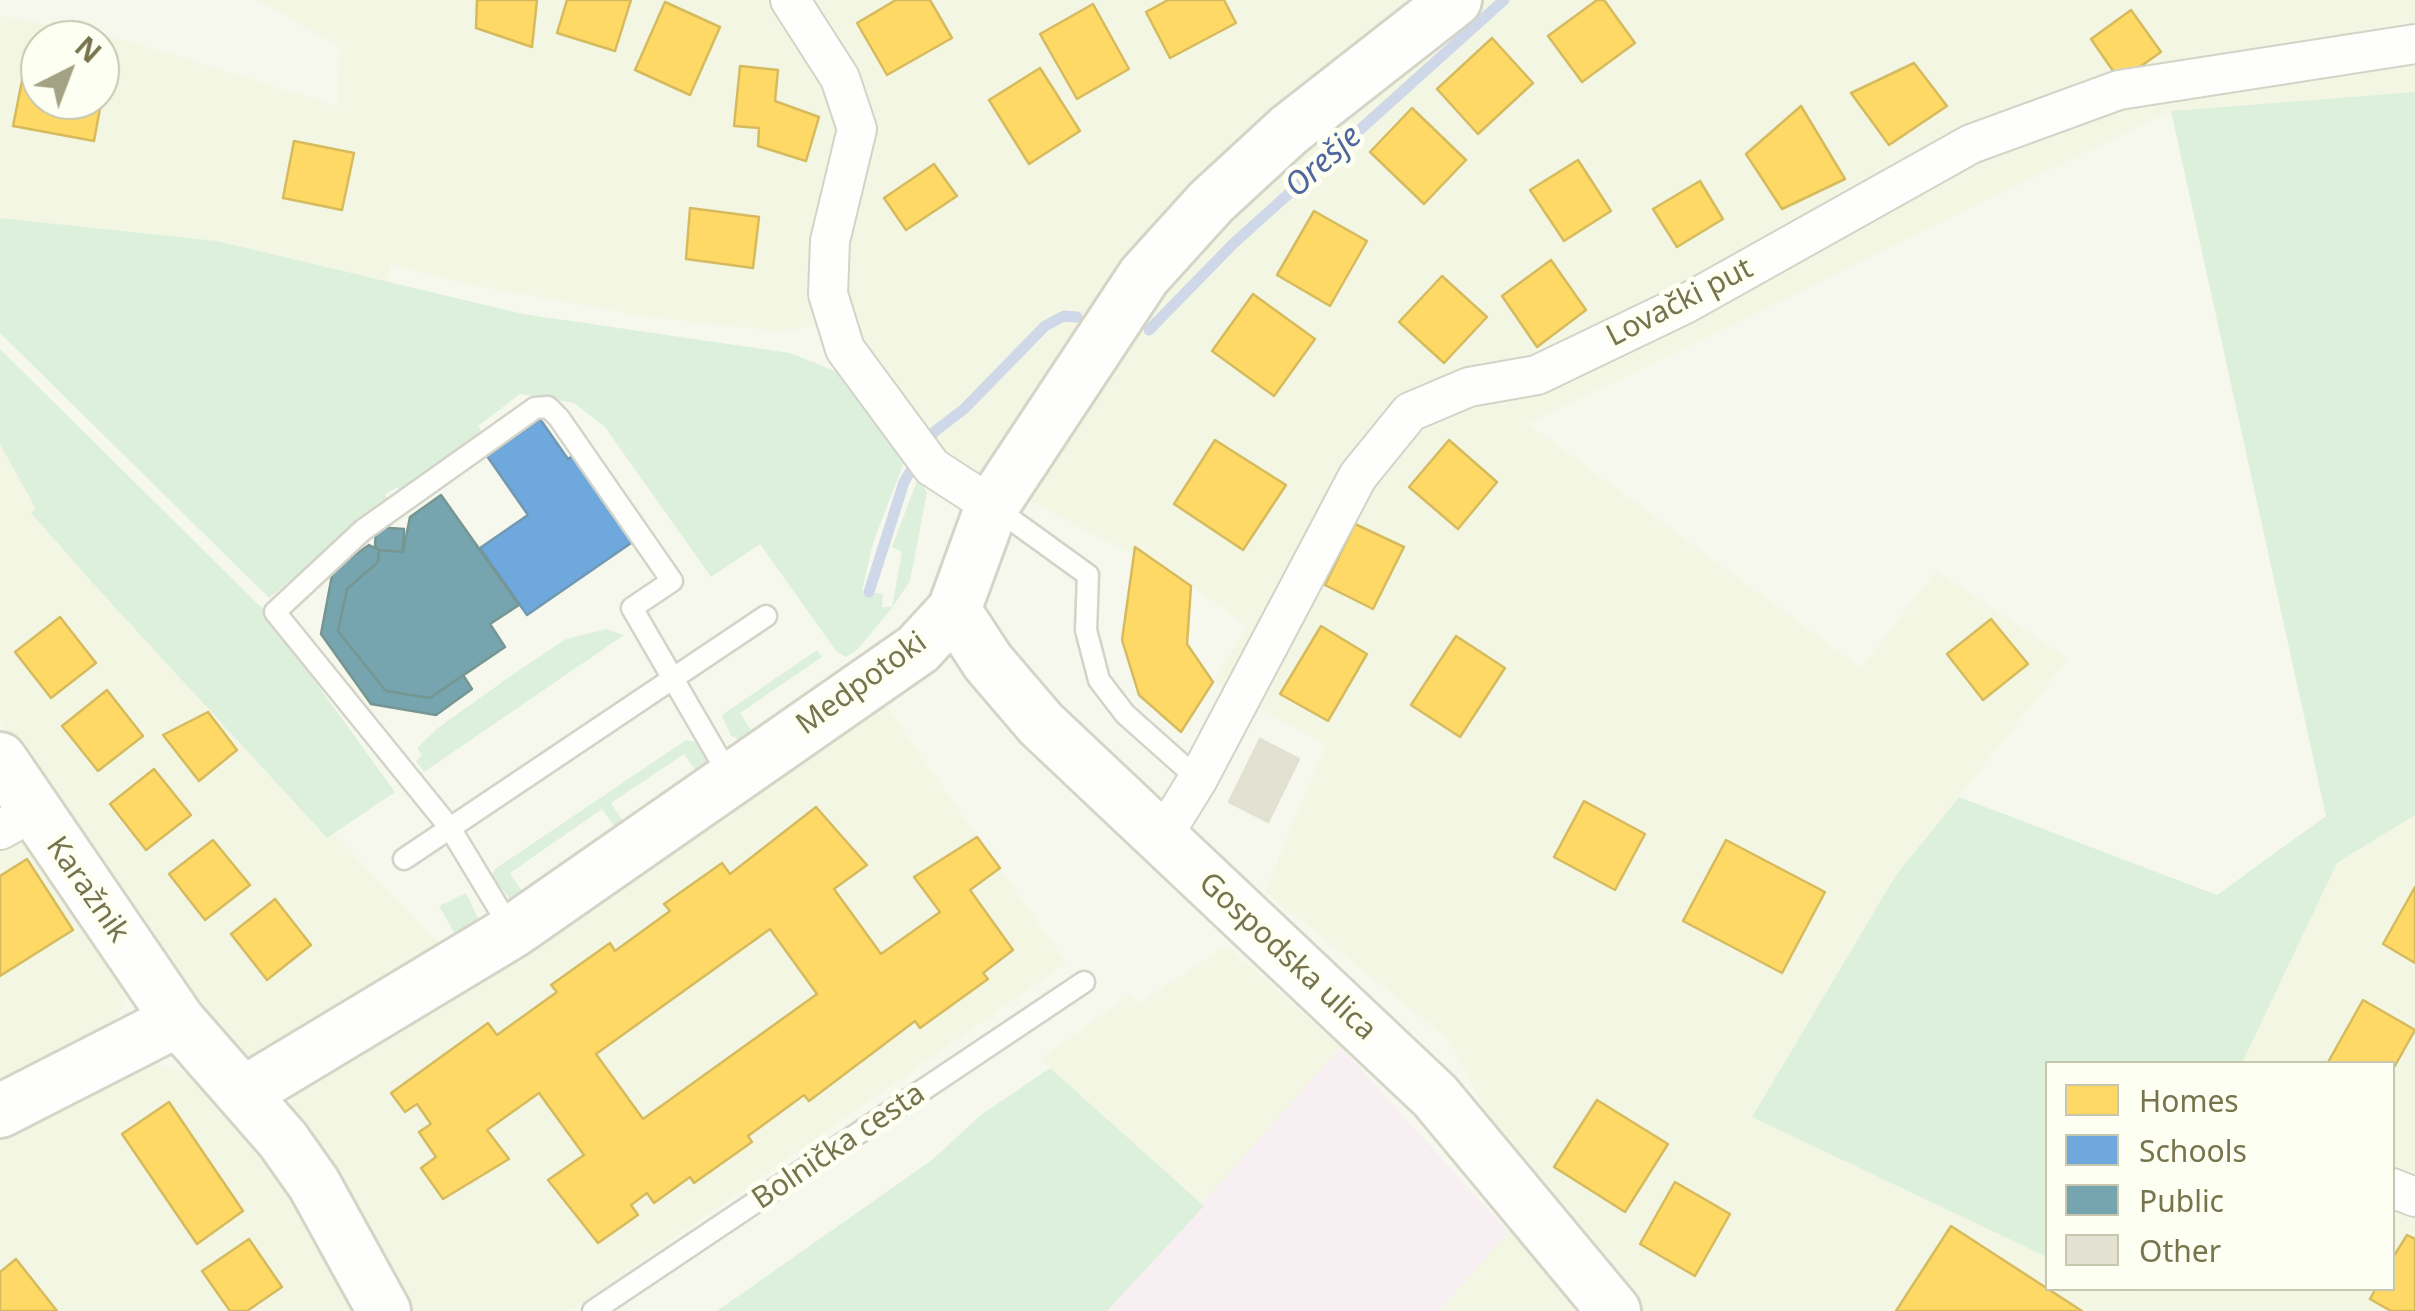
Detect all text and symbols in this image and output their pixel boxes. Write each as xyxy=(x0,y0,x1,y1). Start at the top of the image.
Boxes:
north arrow xyxy=(20,20,120,120)
text: N xyxy=(68,27,110,71)
water label: Orešje xyxy=(1278,118,1370,206)
street label: Lovački put xyxy=(1601,251,1759,355)
street label: Medpotoki xyxy=(790,625,934,743)
street label: Karažnik xyxy=(38,830,136,950)
street label: Gospodska ulica xyxy=(1191,866,1383,1048)
legend xyxy=(2045,1061,2395,1291)
street label: Bolnička cesta xyxy=(746,1076,932,1218)
text: Homes xyxy=(2139,1080,2239,1121)
text: Schools xyxy=(2139,1130,2247,1171)
text: Public xyxy=(2139,1180,2224,1221)
text: Other xyxy=(2139,1230,2221,1271)

